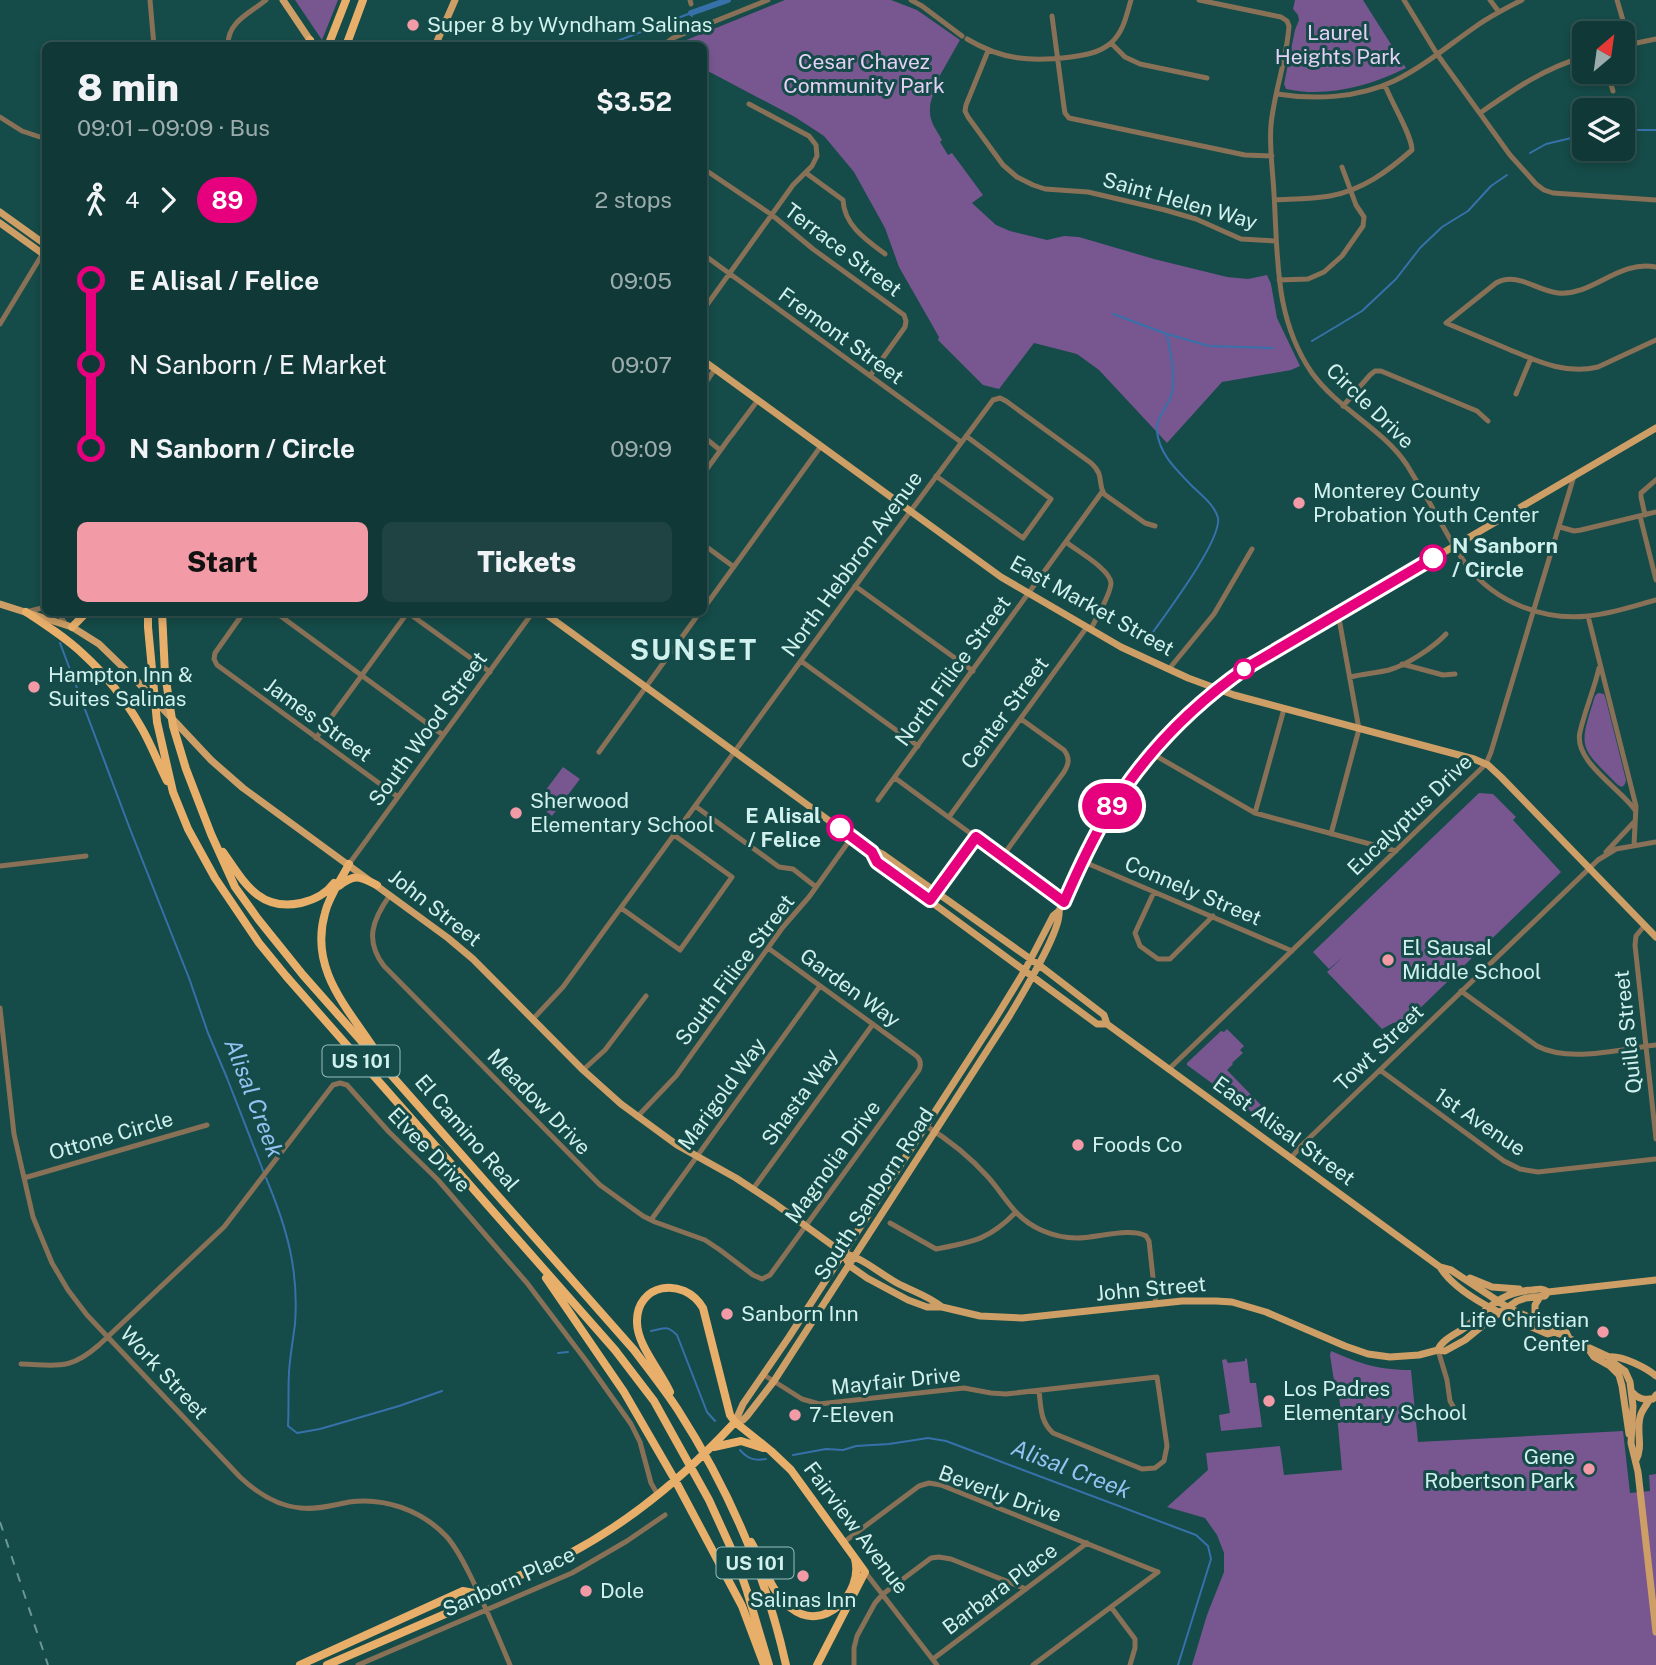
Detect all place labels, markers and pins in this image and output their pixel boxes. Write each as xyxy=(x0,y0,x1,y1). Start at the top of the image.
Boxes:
place label: Super 8 by Wyndham Salinas xyxy=(427,12,712,37)
marker: Super 8 by Wyndham Salinas xyxy=(405,17,421,33)
place label: Monterey County Probation Youth Center xyxy=(1313,478,1539,527)
marker: Monterey County Probation Youth Center xyxy=(1291,495,1307,511)
place label: N Sanborn / Circle xyxy=(1452,533,1558,582)
marker: N Sanborn / Circle xyxy=(1420,545,1446,571)
unlabelled marker xyxy=(1234,659,1254,679)
place label: Hampton Inn & Suites Salinas xyxy=(48,662,193,711)
marker: Hampton Inn & Suites Salinas xyxy=(26,679,42,695)
place label: Sherwood Elementary School xyxy=(530,788,714,837)
place label: E Alisal / Felice xyxy=(745,803,821,852)
marker: Sherwood Elementary School xyxy=(508,805,524,821)
marker: E Alisal / Felice xyxy=(827,815,853,841)
place label: El Sausal Middle School xyxy=(1402,935,1541,984)
marker: El Sausal Middle School xyxy=(1380,952,1396,968)
place label: Foods Co xyxy=(1092,1132,1182,1157)
marker: Foods Co xyxy=(1070,1137,1086,1153)
place label: Sanborn Inn xyxy=(741,1301,859,1326)
marker: Sanborn Inn xyxy=(719,1306,735,1322)
place label: Life Christian Center xyxy=(1459,1307,1589,1356)
marker: Life Christian Center xyxy=(1595,1324,1611,1340)
place label: Los Padres Elementary School xyxy=(1283,1376,1467,1425)
marker: Los Padres Elementary School xyxy=(1261,1393,1277,1409)
place label: 7-Eleven xyxy=(809,1402,894,1427)
marker: 7-Eleven xyxy=(787,1407,803,1423)
place label: Gene Robertson Park xyxy=(1424,1444,1575,1493)
marker: Gene Robertson Park xyxy=(1581,1461,1597,1477)
marker: Salinas Inn xyxy=(795,1568,811,1584)
place label: Dole xyxy=(600,1578,644,1603)
marker: Dole xyxy=(578,1583,594,1599)
place label: Salinas Inn xyxy=(750,1587,856,1612)

